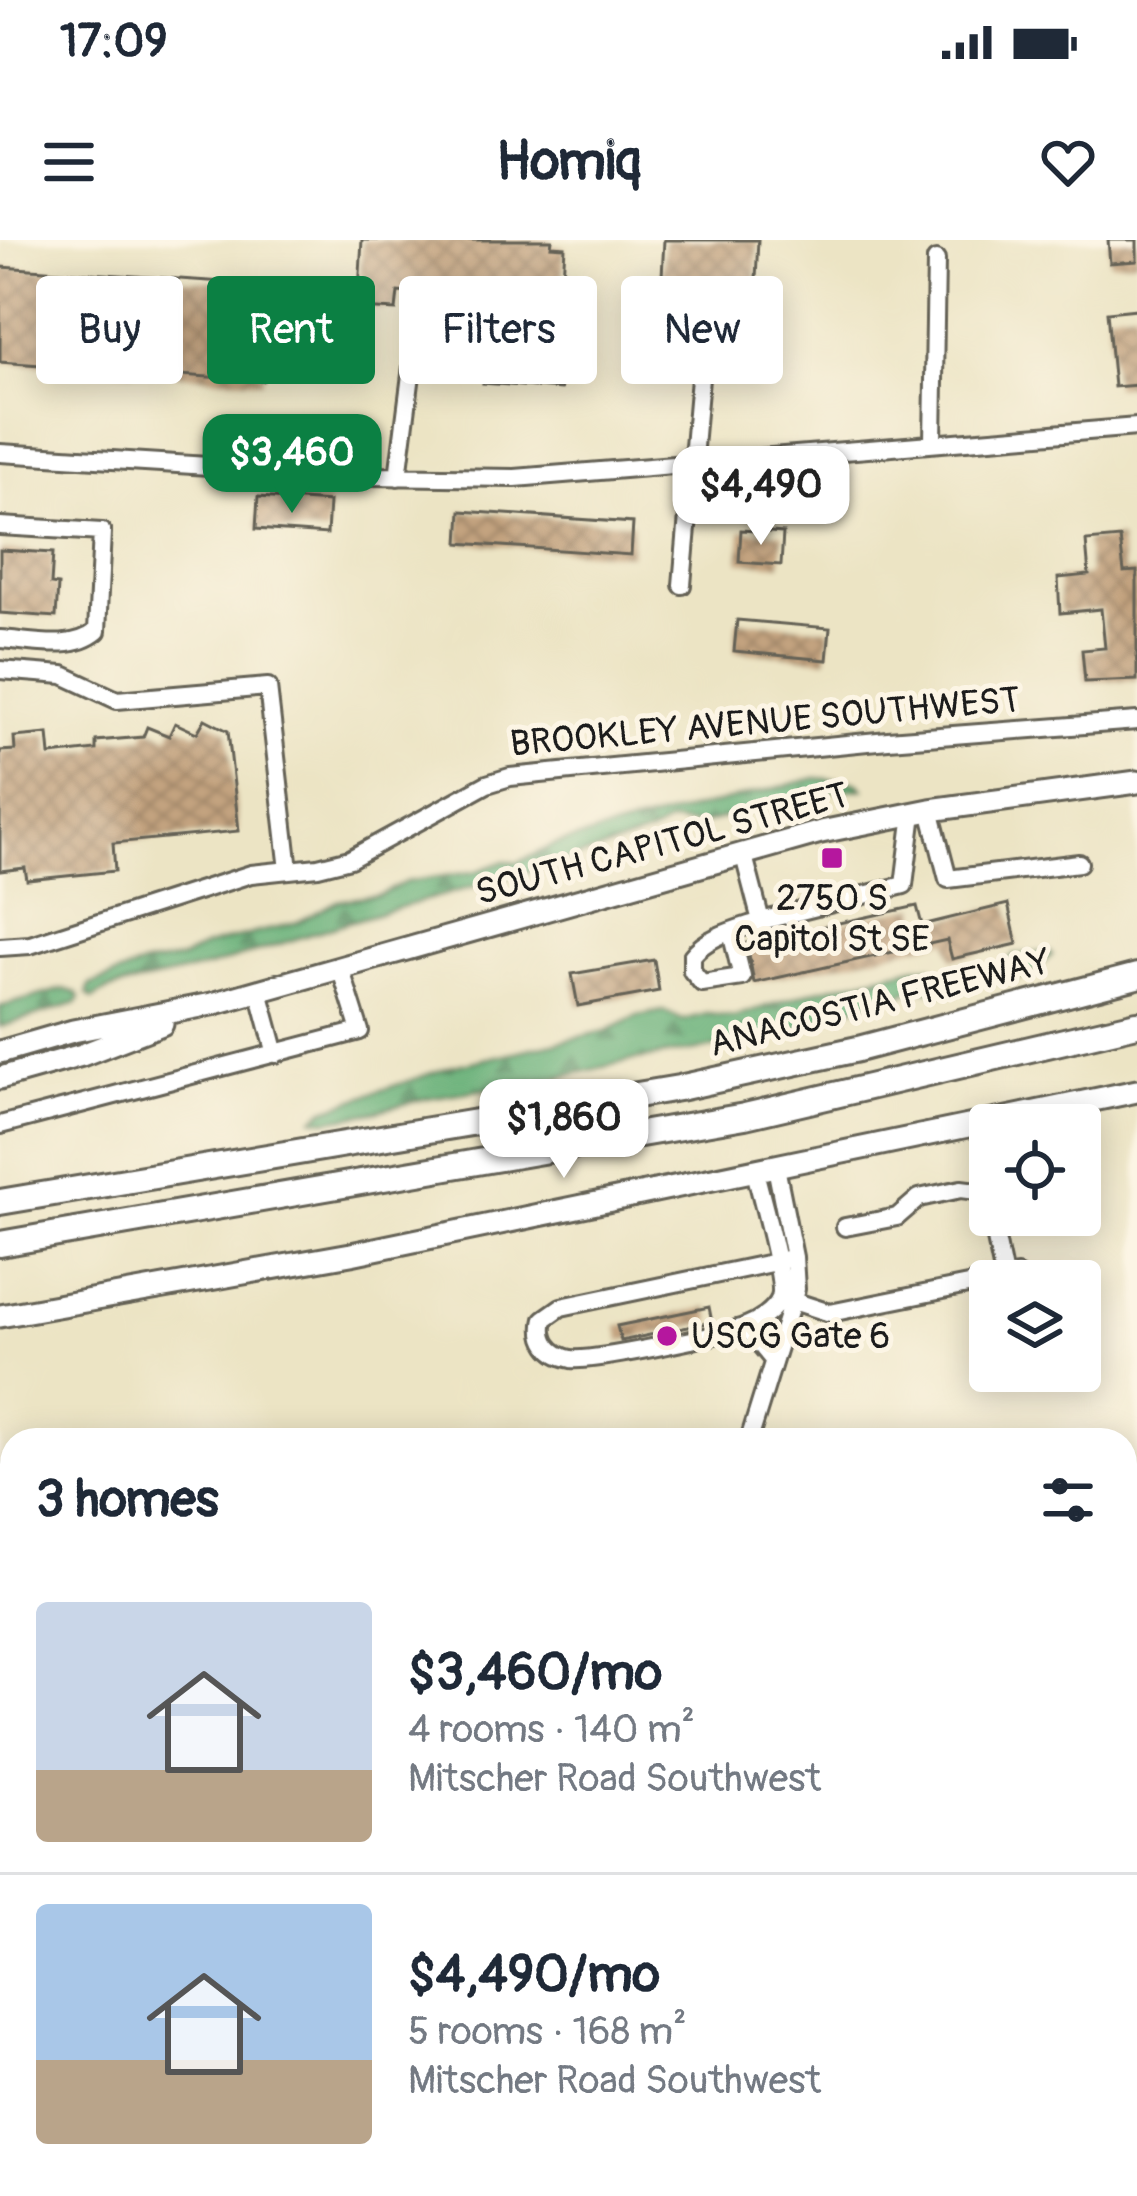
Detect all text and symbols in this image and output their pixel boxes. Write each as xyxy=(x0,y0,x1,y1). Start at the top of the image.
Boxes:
text: 17:09 xyxy=(60,14,167,70)
text: Homiq xyxy=(496,128,641,196)
icon: menu xyxy=(36,129,102,195)
icon: heart xyxy=(1035,129,1101,195)
chip: Buy xyxy=(36,276,183,384)
chip: Rent xyxy=(207,276,375,384)
chip: Filters xyxy=(399,276,597,384)
chip: New xyxy=(621,276,783,384)
pin: $3,460 xyxy=(194,414,390,516)
text: $3,460 xyxy=(230,428,354,477)
pin: $4,490 xyxy=(663,446,859,548)
text: $4,490 xyxy=(699,460,823,509)
street label: BROOKLEY AVENUE SOUTHWEST xyxy=(508,677,1022,767)
street label: SOUTH CAPITOL STREET xyxy=(471,773,853,915)
marker: 2750 S Capitol St SE xyxy=(819,845,845,871)
place label: 2750 S Capitol St SE xyxy=(734,876,930,962)
street label: ANACOSTIA FREEWAY xyxy=(705,939,1055,1067)
pin: $1,860 xyxy=(466,1079,662,1181)
text: $1,860 xyxy=(506,1093,622,1142)
map controls xyxy=(969,1104,1101,1392)
button: locate xyxy=(969,1104,1101,1236)
button: layers xyxy=(969,1260,1101,1392)
place label: USCG Gate 6 xyxy=(691,1314,890,1359)
marker: USCG Gate 6 xyxy=(654,1323,680,1349)
icon: filters xyxy=(1035,1467,1101,1533)
text: 3 homes xyxy=(36,1468,219,1532)
text: $3,460/mo xyxy=(408,1641,662,1705)
icon: home xyxy=(132,1650,276,1794)
text: 4 rooms · 140 m² xyxy=(408,1705,695,1754)
text: Mitscher Road Southwest xyxy=(408,1754,821,1803)
text: $4,490/mo xyxy=(408,1943,660,2007)
icon: home xyxy=(132,1952,276,2096)
text: 5 rooms · 168 m² xyxy=(408,2007,687,2056)
text: Mitscher Road Southwest xyxy=(408,2056,821,2105)

